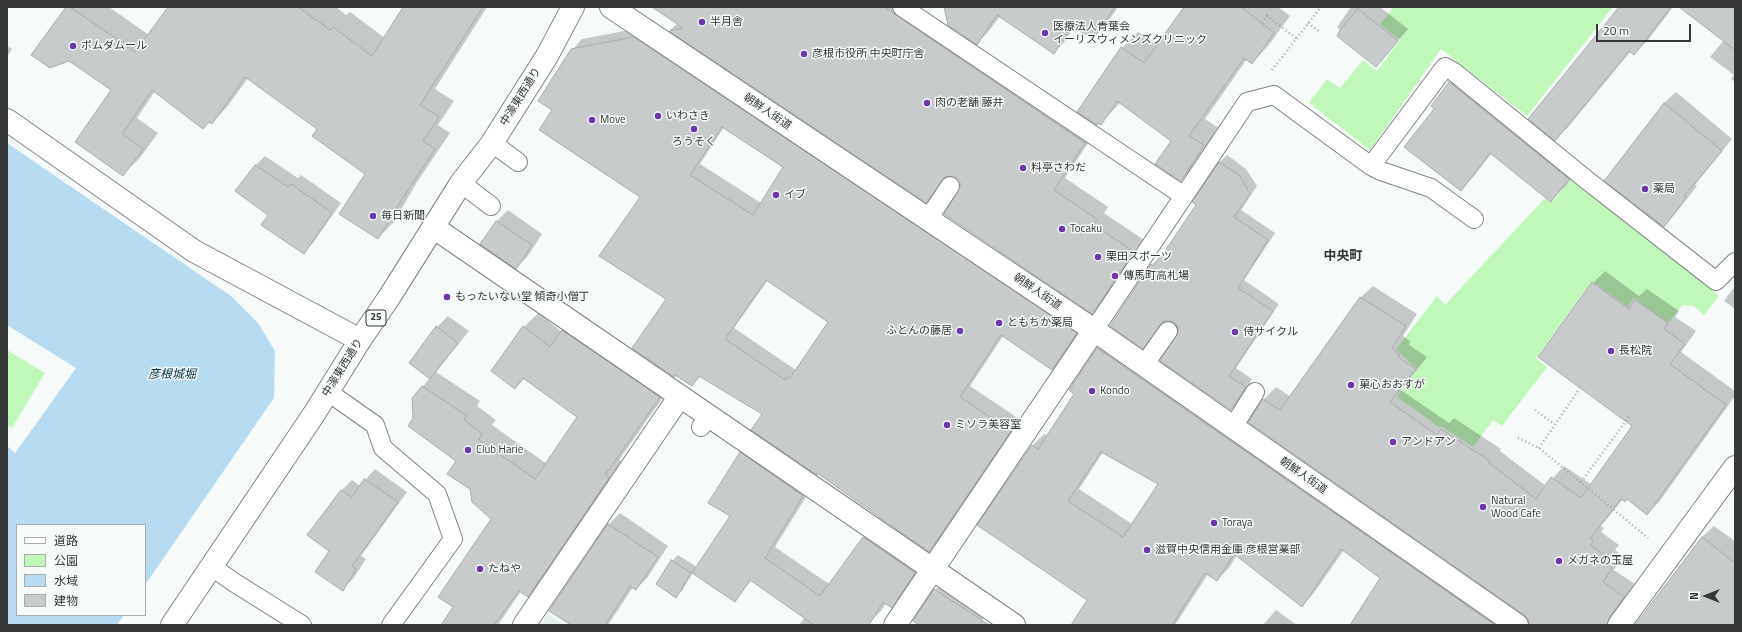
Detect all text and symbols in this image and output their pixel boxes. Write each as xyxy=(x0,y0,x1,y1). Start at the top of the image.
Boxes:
place label: 半月舎 xyxy=(710,15,743,29)
scale bar xyxy=(1598,16,1693,42)
marker: 半月舎 xyxy=(697,17,707,27)
place label: 医療法人青葉会 イーリスウィメンズクリニック xyxy=(1053,20,1207,46)
text: 20 m xyxy=(1603,21,1629,40)
marker: 医療法人青葉会 イーリスウィメンズクリニック xyxy=(1040,28,1050,38)
place label: ポムダムール xyxy=(81,39,147,53)
marker: ポムダムール xyxy=(68,41,78,51)
place label: 彦根市役所 中央町庁舎 xyxy=(812,47,924,61)
marker: 彦根市役所 中央町庁舎 xyxy=(799,49,809,59)
street label: 中濠東西通り xyxy=(498,66,544,128)
street label: 朝鮮人街道 xyxy=(741,91,793,133)
place label: 肉の老舗 藤井 xyxy=(935,96,1003,110)
marker: 肉の老舗 藤井 xyxy=(922,98,932,108)
place label: いわさき xyxy=(666,109,710,123)
marker: いわさき xyxy=(653,111,663,121)
place label: Move xyxy=(600,113,626,127)
marker: Move xyxy=(587,115,597,125)
marker: ろうそく xyxy=(689,124,699,134)
place label: ろうそく xyxy=(672,135,716,149)
place label: 料亭さわだ xyxy=(1031,161,1086,175)
marker: 料亭さわだ xyxy=(1018,163,1028,173)
place label: 薬局 xyxy=(1653,182,1675,196)
marker: 薬局 xyxy=(1640,184,1650,194)
place label: イブ xyxy=(784,188,806,202)
marker: イブ xyxy=(771,190,781,200)
place label: 毎日新聞 xyxy=(381,209,425,223)
marker: 毎日新聞 xyxy=(368,211,378,221)
place label: Tocaku xyxy=(1070,222,1102,236)
marker: Tocaku xyxy=(1057,224,1067,234)
district label: 中央町 xyxy=(1324,249,1362,265)
place label: 栗田スポーツ xyxy=(1106,250,1172,264)
marker: 栗田スポーツ xyxy=(1093,252,1103,262)
place label: 傳馬町高札場 xyxy=(1123,269,1189,283)
street label: 朝鮮人街道 xyxy=(1011,271,1063,313)
marker: 傳馬町高札場 xyxy=(1110,271,1120,281)
place label: もったいない堂 傾奇小僧丁 xyxy=(455,290,589,304)
marker: もったいない堂 傾奇小僧丁 xyxy=(442,292,452,302)
road number: 25 xyxy=(366,310,386,326)
place label: ともちか薬局 xyxy=(1007,316,1073,330)
marker: ともちか薬局 xyxy=(994,318,1004,328)
place label: ふとんの藤居 xyxy=(886,324,952,338)
place label: 侍サイクル xyxy=(1243,325,1298,339)
marker: ふとんの藤居 xyxy=(955,326,965,336)
marker: 侍サイクル xyxy=(1230,327,1240,337)
street label: 中濠東西通り xyxy=(320,337,366,399)
place label: 長松院 xyxy=(1619,344,1652,358)
marker: 長松院 xyxy=(1606,346,1616,356)
water label: 彦根城堀 xyxy=(148,368,196,382)
place label: 菓心おおすが xyxy=(1359,378,1425,392)
marker: 菓心おおすが xyxy=(1346,380,1356,390)
place label: Kondo xyxy=(1100,384,1129,398)
marker: Kondo xyxy=(1087,386,1097,396)
place label: ミソラ美容室 xyxy=(955,418,1021,432)
marker: ミソラ美容室 xyxy=(942,420,952,430)
place label: アンドアン xyxy=(1401,435,1456,449)
marker: アンドアン xyxy=(1388,437,1398,447)
place label: Club Harie xyxy=(476,443,523,457)
marker: Club Harie xyxy=(463,445,473,455)
street label: 朝鮮人街道 xyxy=(1277,455,1329,497)
place label: Natural Wood Cafe xyxy=(1491,494,1541,520)
marker: Natural Wood Cafe xyxy=(1478,502,1488,512)
place label: Toraya xyxy=(1222,516,1253,530)
marker: Toraya xyxy=(1209,518,1219,528)
legend xyxy=(16,524,146,616)
text: 道路 xyxy=(54,531,78,550)
place label: 滋賀中央信用金庫 彦根営業部 xyxy=(1155,543,1300,557)
marker: 滋賀中央信用金庫 彦根営業部 xyxy=(1142,545,1152,555)
text: 公園 xyxy=(54,551,78,570)
place label: メガネの玉屋 xyxy=(1567,554,1633,568)
marker: メガネの玉屋 xyxy=(1554,556,1564,566)
place label: たねや xyxy=(488,562,521,576)
marker: たねや xyxy=(475,564,485,574)
text: 水域 xyxy=(54,571,78,590)
north arrow xyxy=(1686,576,1726,616)
text: 建物 xyxy=(54,591,78,610)
text: N xyxy=(1686,592,1702,600)

